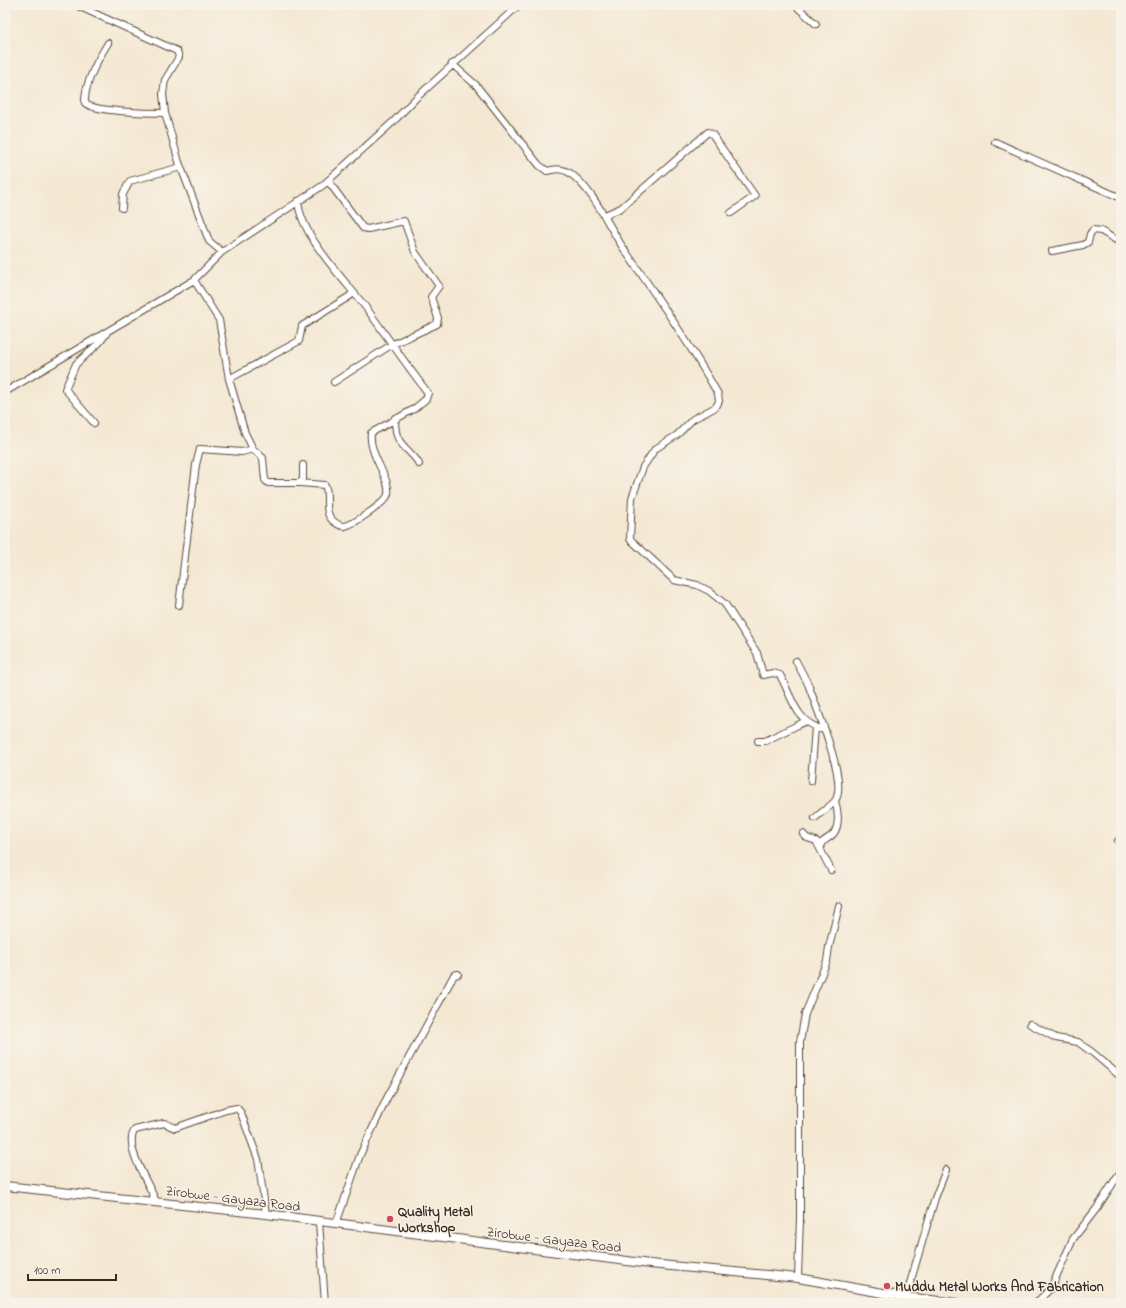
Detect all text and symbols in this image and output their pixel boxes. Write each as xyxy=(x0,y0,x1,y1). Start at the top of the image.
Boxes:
street label: Zirobwe - Gayaza Road xyxy=(164,1181,302,1219)
place label: Quality Metal Workshop xyxy=(398,1202,473,1239)
marker: Quality Metal Workshop xyxy=(385,1214,395,1224)
street label: Zirobwe - Gayaza Road xyxy=(485,1222,623,1260)
scale bar xyxy=(28,1256,116,1282)
text: 100 m xyxy=(34,1262,61,1280)
place label: Muddu Metal Works And Fabrication xyxy=(895,1277,1104,1298)
marker: Muddu Metal Works And Fabrication xyxy=(882,1281,892,1291)

